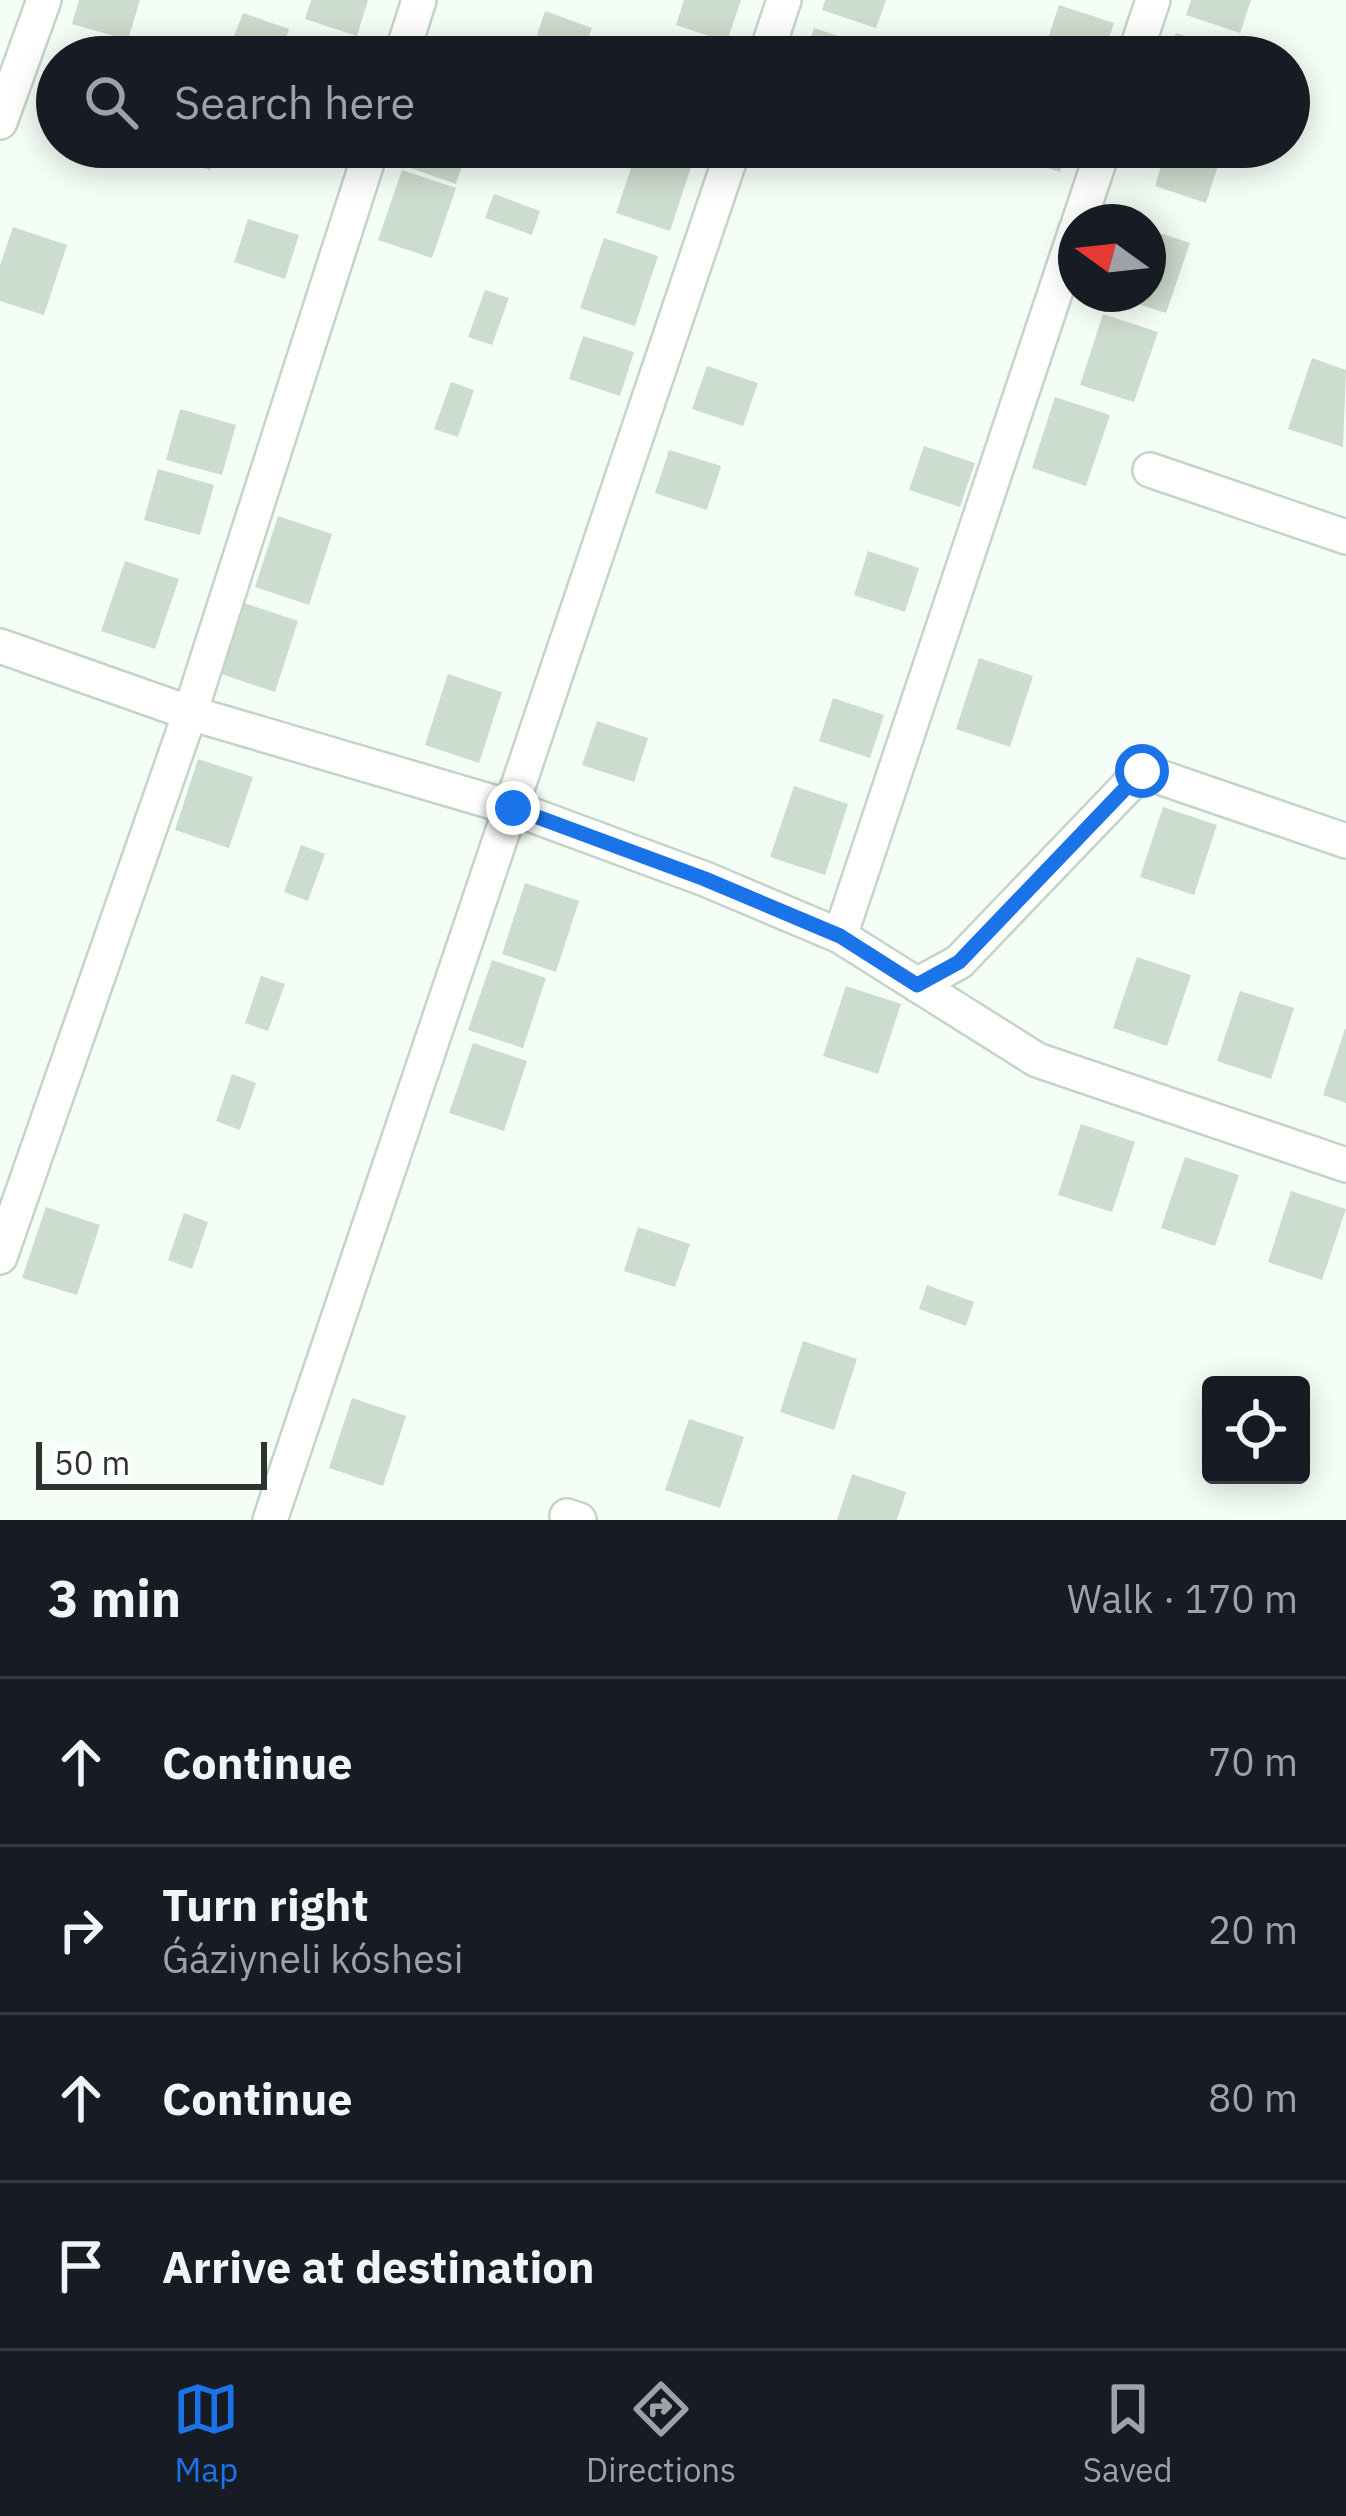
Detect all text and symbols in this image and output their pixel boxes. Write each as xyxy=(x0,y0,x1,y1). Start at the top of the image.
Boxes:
search box xyxy=(36,36,1310,168)
icon: search xyxy=(78,69,144,135)
text: Search here xyxy=(174,73,415,131)
north arrow xyxy=(1058,204,1166,312)
route start xyxy=(1115,744,1169,798)
route end xyxy=(486,781,540,835)
map controls xyxy=(1202,1376,1310,1484)
button: locate xyxy=(1202,1376,1310,1484)
scale bar xyxy=(36,1436,267,1489)
text: 50 m xyxy=(54,1441,130,1484)
text: 3 min xyxy=(48,1565,181,1631)
text: Walk · 170 m xyxy=(1067,1573,1298,1624)
icon: ahead xyxy=(48,1729,114,1795)
text: Continue xyxy=(162,1733,353,1791)
text: 70 m xyxy=(1208,1736,1298,1787)
text: Turn right xyxy=(162,1875,369,1933)
icon: right xyxy=(48,1897,114,1963)
text: 20 m xyxy=(1208,1904,1298,1955)
text: Ǵáziyneli kóshesi xyxy=(162,1933,463,1984)
icon: ahead xyxy=(48,2065,114,2131)
text: Continue xyxy=(162,2069,353,2127)
text: 80 m xyxy=(1208,2072,1298,2123)
icon: arrive xyxy=(48,2233,114,2299)
text: Arrive at destination xyxy=(162,2237,595,2295)
tab: Map xyxy=(173,2376,239,2491)
tab: Directions xyxy=(586,2376,736,2491)
tab: Saved xyxy=(1083,2376,1173,2491)

